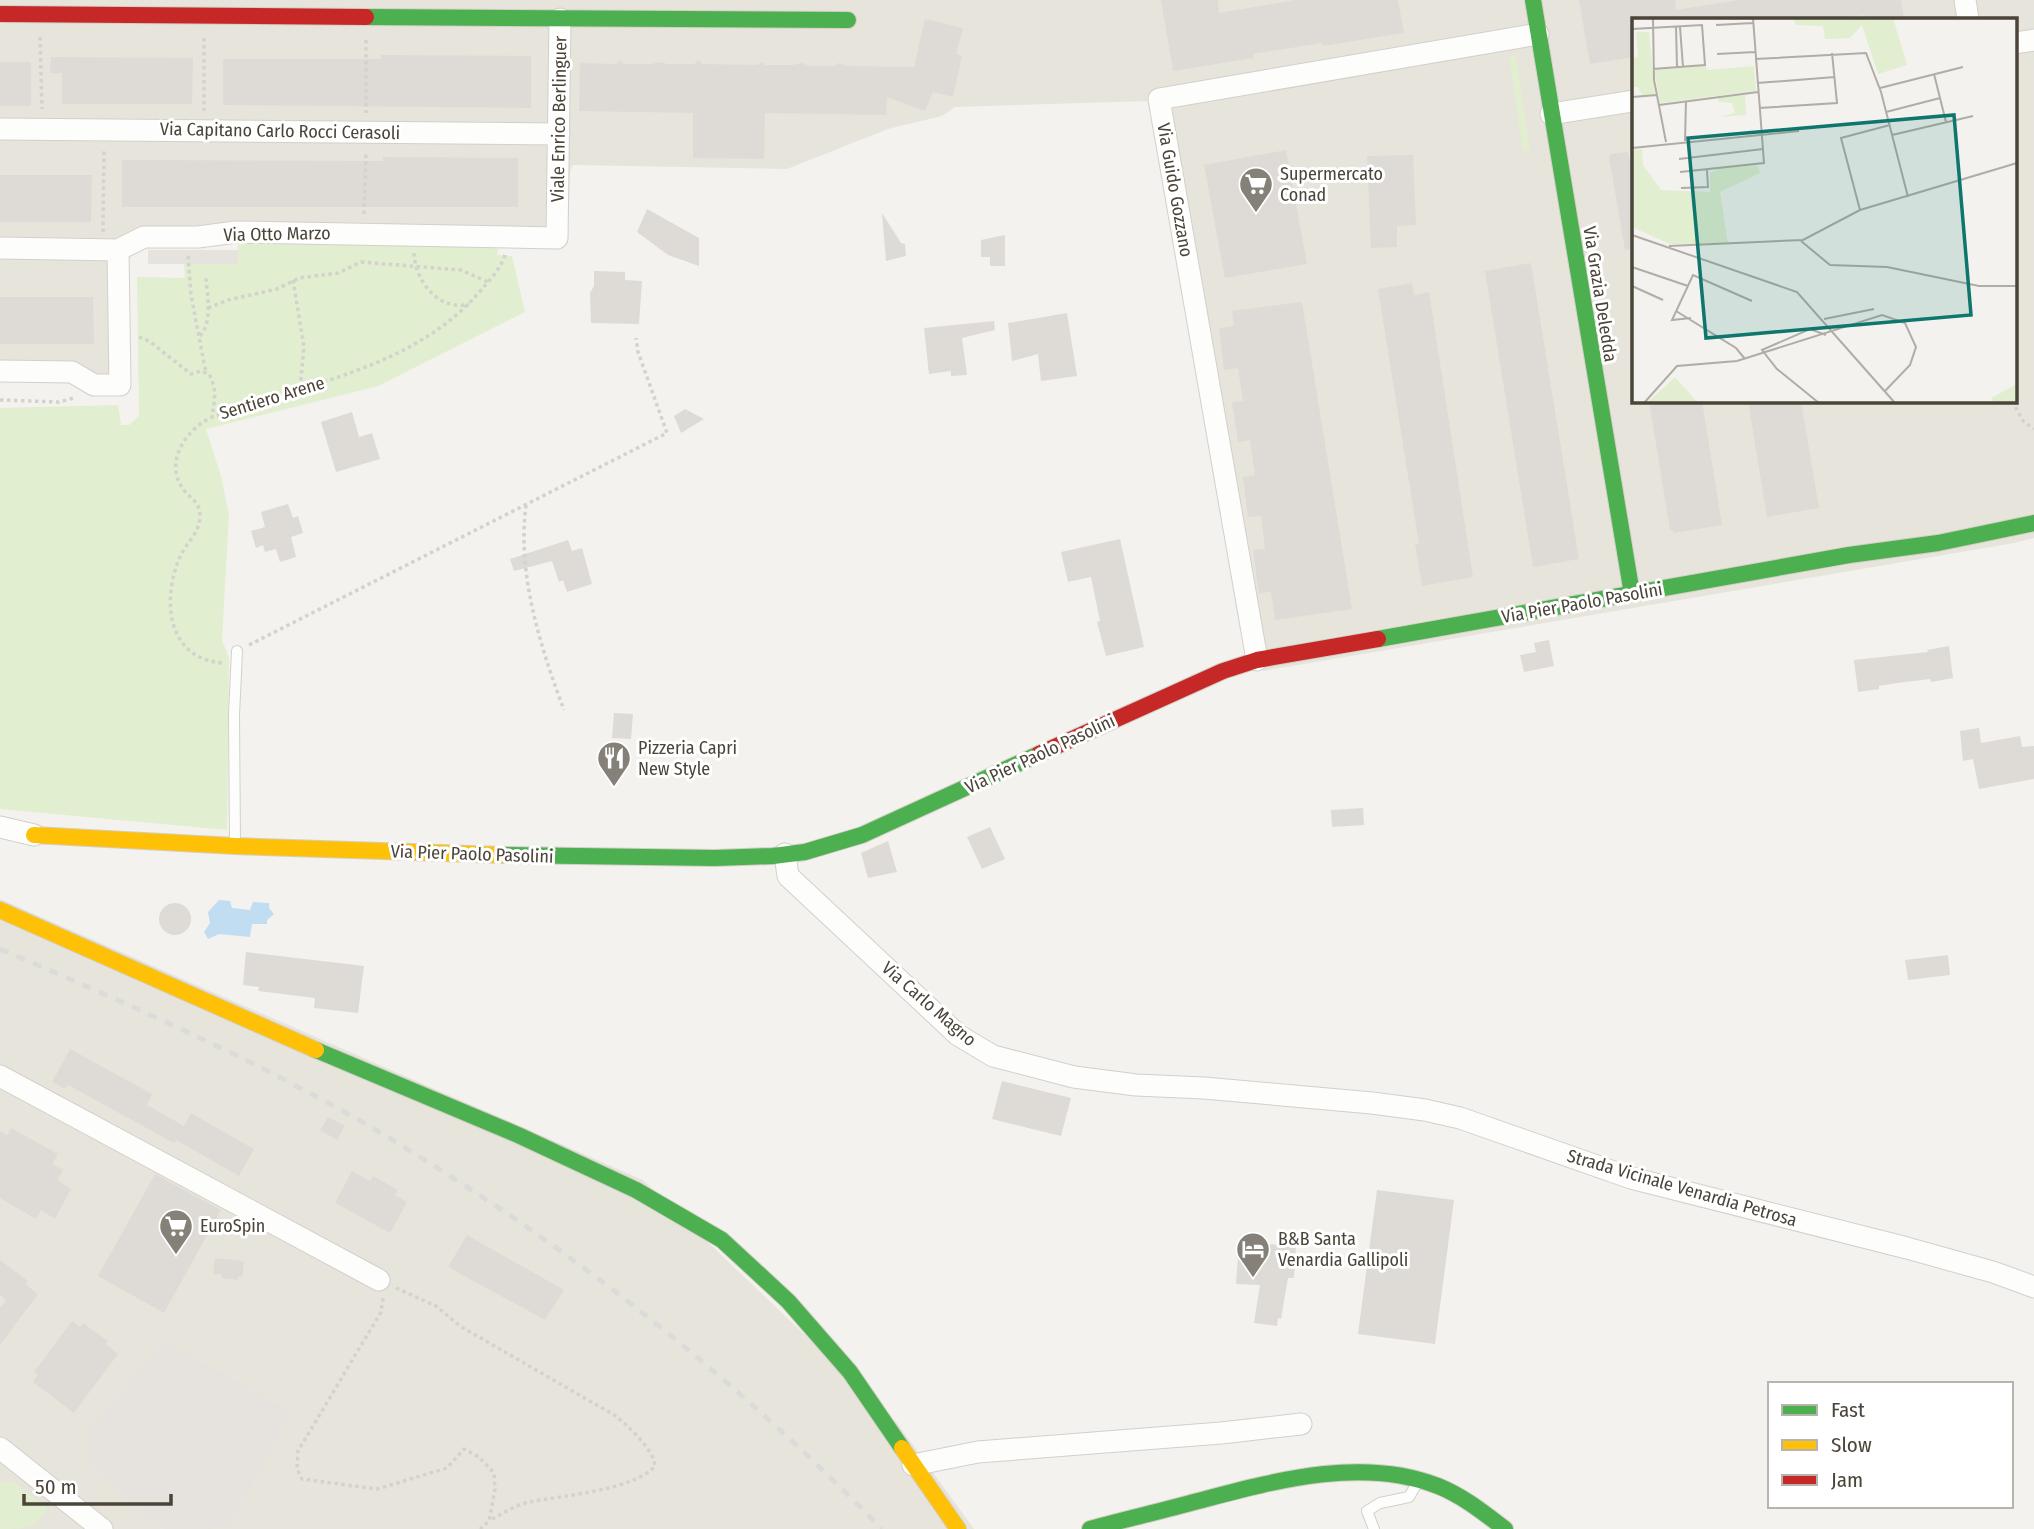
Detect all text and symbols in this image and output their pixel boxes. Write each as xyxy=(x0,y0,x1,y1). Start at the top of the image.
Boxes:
inset map xyxy=(1632,18,2016,402)
street label: Viale Enrico Berlinguer xyxy=(547,35,571,202)
street label: Via Capitano Carlo Rocci Cerasoli xyxy=(160,118,400,144)
street label: Via Guido Gozzano xyxy=(1152,121,1198,259)
place label: Supermercato Conad xyxy=(1280,163,1383,206)
supermarket icon: Supermercato Conad xyxy=(1237,165,1275,214)
street label: Via Otto Marzo xyxy=(223,222,331,246)
street label: Via Grazia Deledda xyxy=(1578,224,1622,364)
street label: Sentiero Arene xyxy=(217,372,327,424)
street label: Via Pier Paolo Pasolini xyxy=(1500,578,1664,628)
street label: Via Pier Paolo Pasolini xyxy=(962,710,1118,798)
place label: Pizzeria Capri New Style xyxy=(638,737,737,780)
restaurant icon: Pizzeria Capri New Style xyxy=(595,739,633,788)
street label: Via Pier Paolo Pasolini xyxy=(390,840,554,868)
street label: Via Carlo Magno xyxy=(877,957,981,1051)
street label: Strada Vicinale Venardia Petrosa xyxy=(1565,1145,1800,1231)
supermarket icon: EuroSpin xyxy=(157,1207,195,1256)
place label: EuroSpin xyxy=(200,1215,265,1237)
place label: B&B Santa Venardia Gallipoli xyxy=(1278,1228,1408,1271)
hotel icon: B&B Santa Venardia Gallipoli xyxy=(1234,1230,1272,1279)
legend xyxy=(1768,1382,2013,1508)
text: Fast xyxy=(1831,1397,1865,1423)
text: Slow xyxy=(1831,1432,1872,1458)
scale bar xyxy=(24,1462,172,1506)
text: Jam xyxy=(1831,1467,1863,1493)
text: 50 m xyxy=(35,1474,77,1500)

